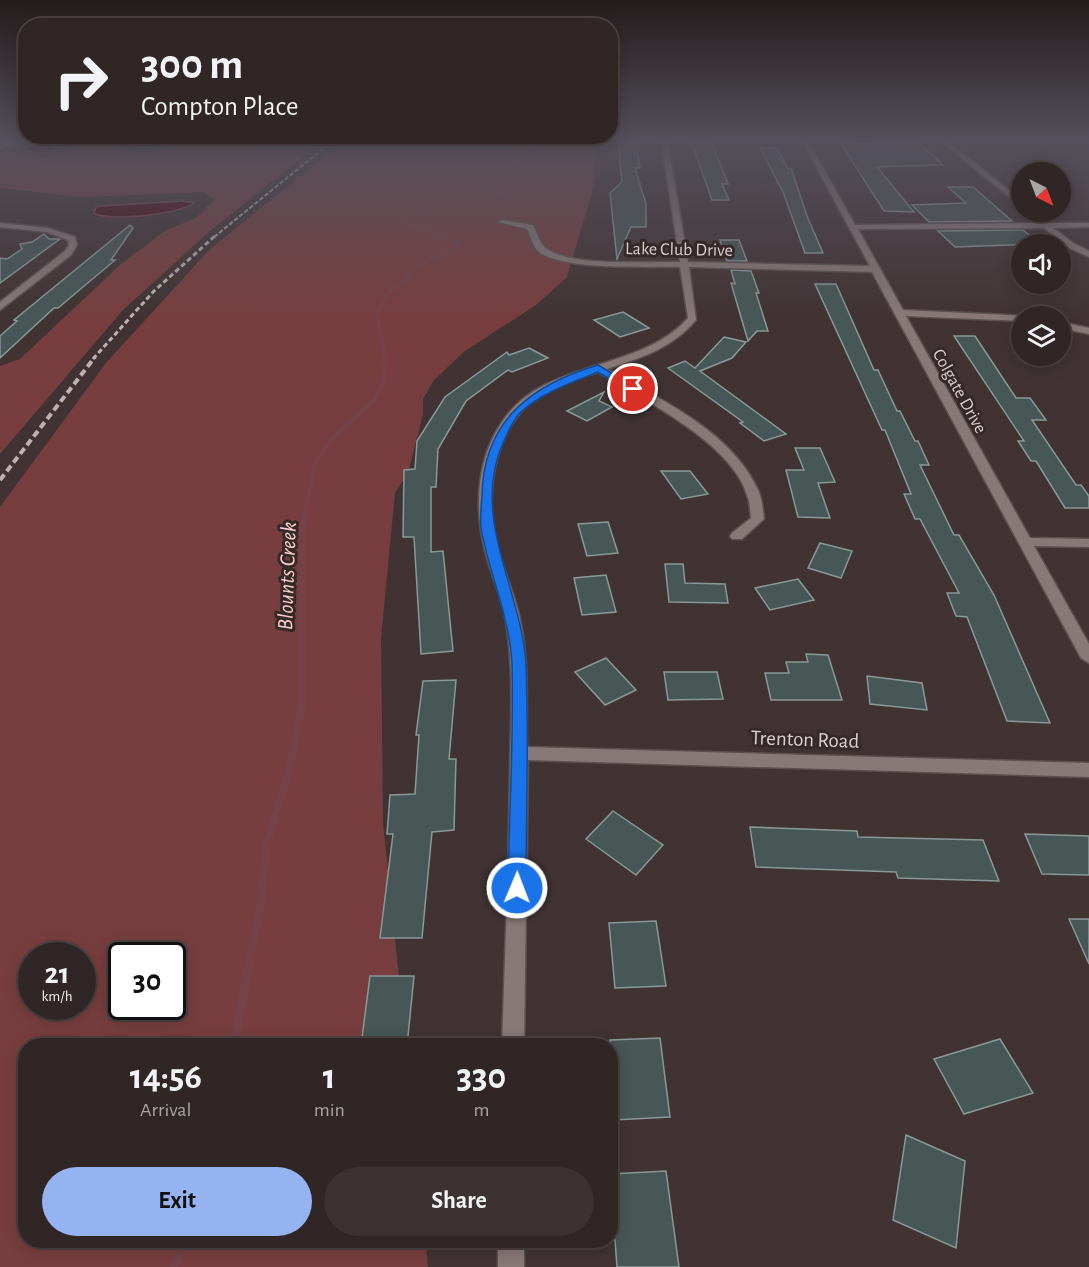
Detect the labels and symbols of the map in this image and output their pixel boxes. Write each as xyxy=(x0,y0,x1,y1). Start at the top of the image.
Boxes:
north arrow xyxy=(1011,162,1071,222)
street label: Lake Club Drive xyxy=(625,240,733,260)
street label: Colgate Drive xyxy=(929,346,990,437)
pin xyxy=(607,363,658,414)
water label: Blounts Creek xyxy=(274,522,300,631)
street label: Trenton Road xyxy=(750,727,860,752)
position arrow xyxy=(485,856,549,920)
speed limit sign: 30 xyxy=(108,942,186,1020)

